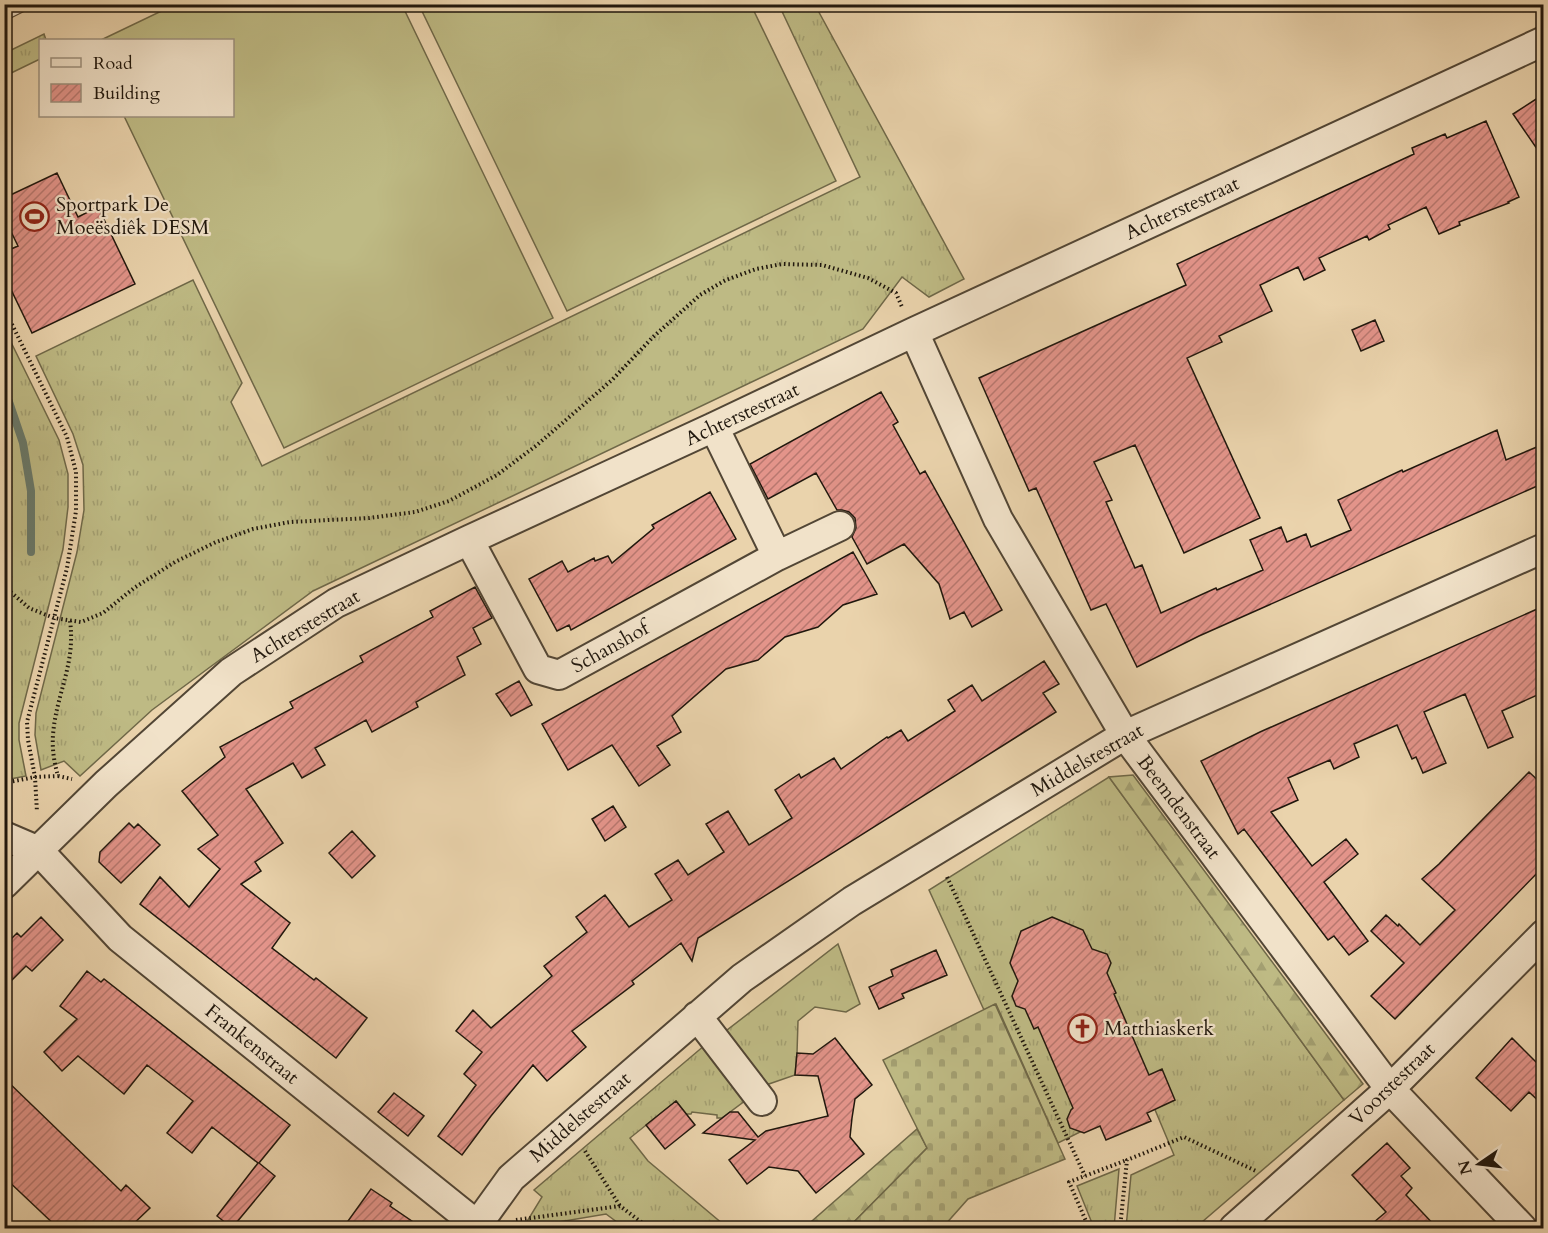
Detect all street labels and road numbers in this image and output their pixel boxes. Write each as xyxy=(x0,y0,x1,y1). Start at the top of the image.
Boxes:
street label: Achterstestraat xyxy=(1121,169,1244,246)
street label: Achterstestraat xyxy=(681,375,804,452)
street label: Achterstestraat xyxy=(245,582,365,669)
street label: Schanshof xyxy=(566,613,656,679)
street label: Middelstestraat xyxy=(1026,716,1149,803)
street label: Beemdenstraat xyxy=(1131,749,1227,865)
street label: Frankenstraat xyxy=(199,998,305,1091)
street label: Voorstestraat xyxy=(1343,1036,1441,1132)
street label: Middelstestraat xyxy=(524,1065,637,1168)

